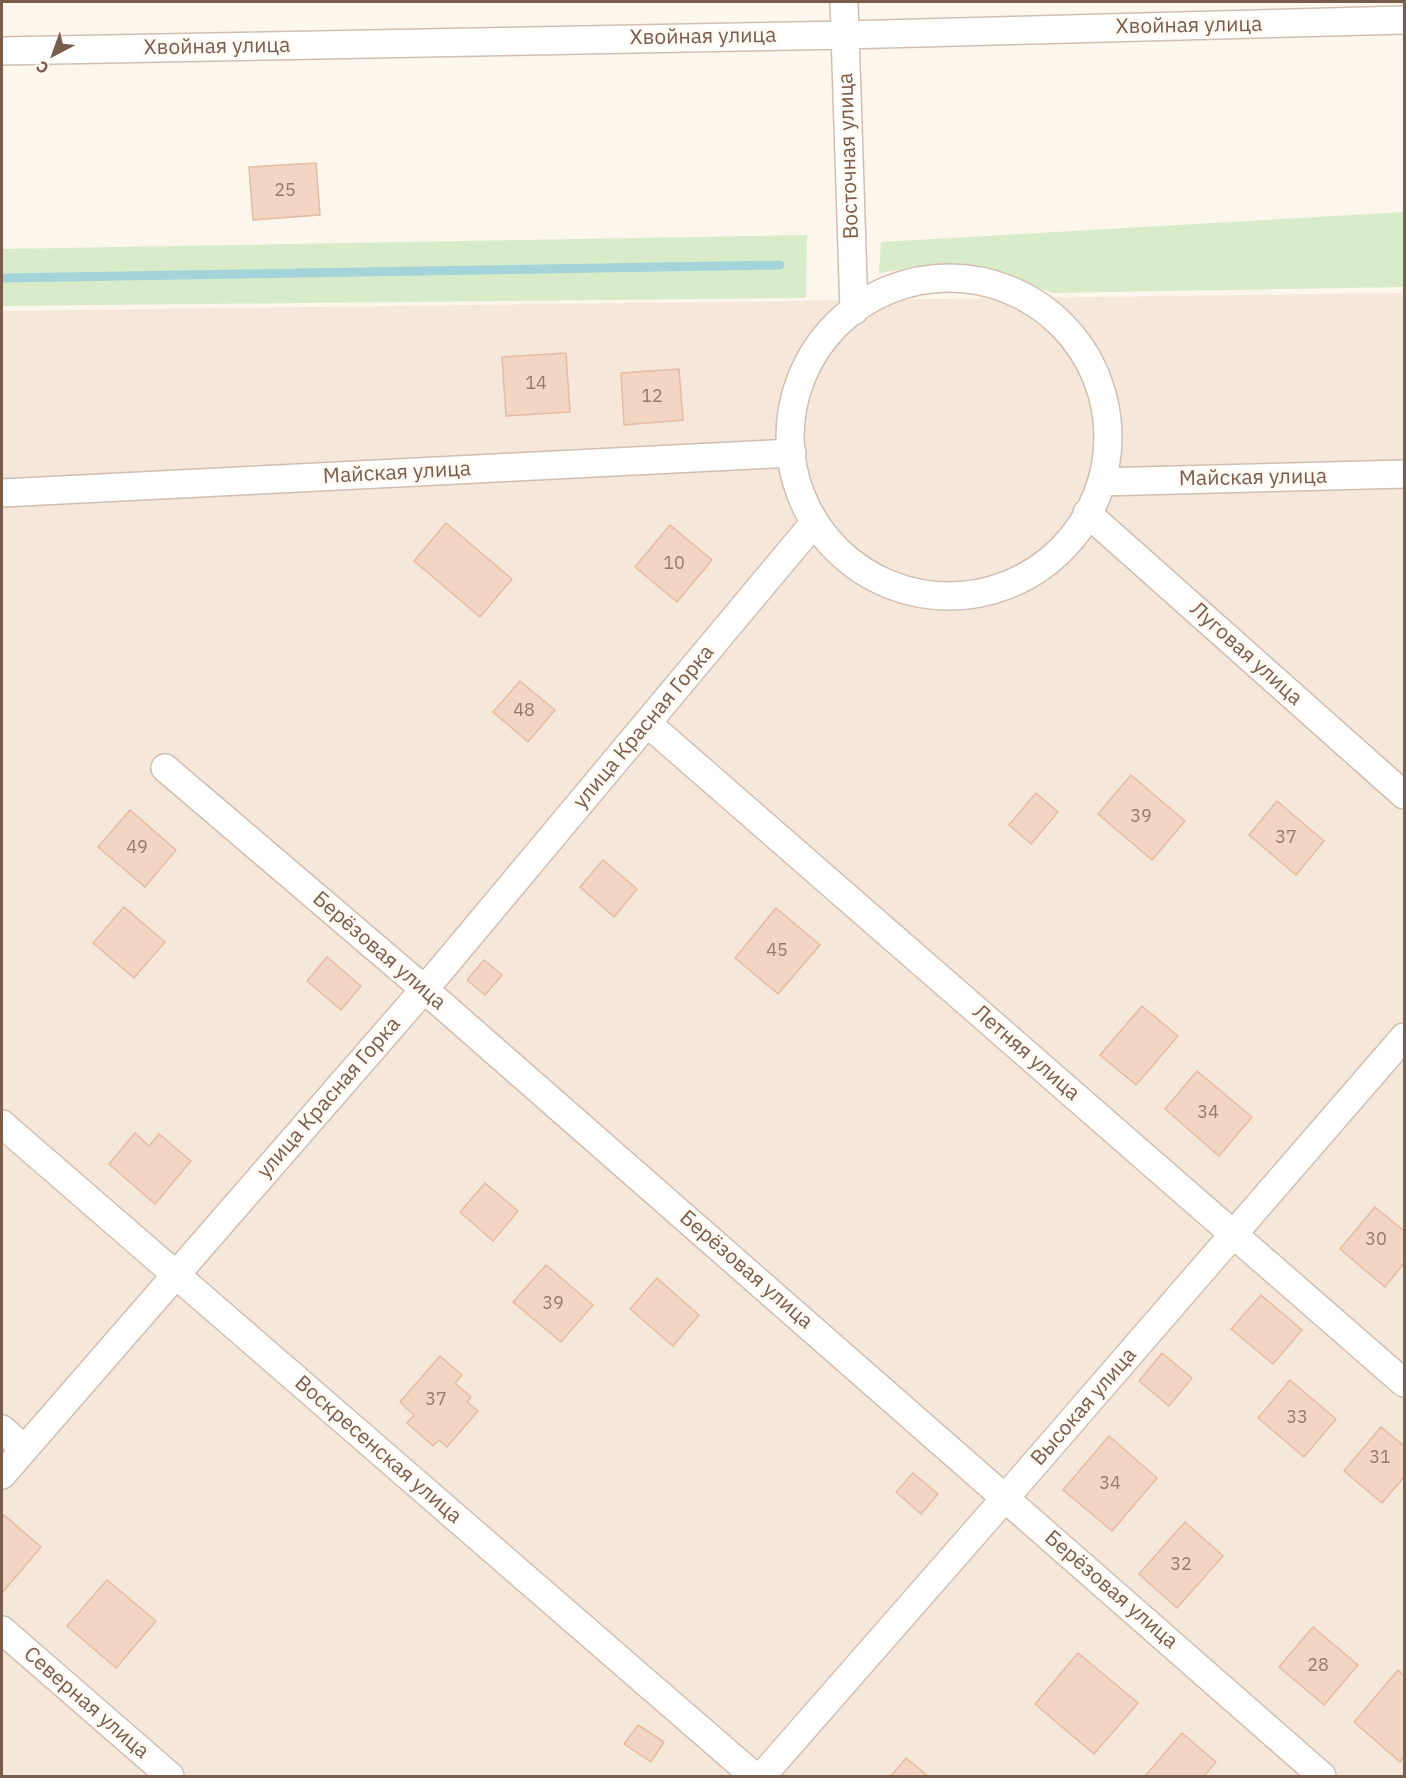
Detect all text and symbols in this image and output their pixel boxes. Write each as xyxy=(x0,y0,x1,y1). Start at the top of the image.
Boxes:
street label: Хвойная улица xyxy=(1115,12,1263,40)
street label: Хвойная улица xyxy=(629,23,777,51)
north arrow xyxy=(24,24,84,84)
street label: Хвойная улица xyxy=(143,33,291,61)
text: С xyxy=(32,57,53,79)
street label: Восточная улица xyxy=(833,72,865,240)
house number: 25 xyxy=(274,180,296,202)
house number: 14 xyxy=(525,373,547,395)
house number: 12 xyxy=(641,386,663,408)
street label: Майская улица xyxy=(322,457,472,489)
street label: Майская улица xyxy=(1179,464,1327,492)
house number: 10 xyxy=(663,553,685,575)
street label: Луговая улица xyxy=(1185,597,1307,711)
street label: улица Красная Горка xyxy=(568,640,720,814)
house number: 48 xyxy=(513,700,535,722)
house number: 39 xyxy=(1130,806,1152,828)
house number: 37 xyxy=(1275,827,1297,849)
house number: 49 xyxy=(126,837,148,859)
street label: Берёзовая улица xyxy=(307,886,451,1016)
house number: 45 xyxy=(766,940,788,962)
street label: Летняя улица xyxy=(967,1000,1085,1106)
street label: улица Красная Горка xyxy=(252,1012,406,1184)
house number: 34 xyxy=(1197,1102,1219,1124)
street label: Берёзовая улица xyxy=(674,1205,818,1335)
house number: 30 xyxy=(1365,1229,1387,1251)
house number: 39 xyxy=(542,1293,564,1315)
street label: Высокая улица xyxy=(1026,1343,1142,1471)
street label: Воскресенская улица xyxy=(289,1371,467,1529)
house number: 37 xyxy=(425,1389,447,1411)
house number: 33 xyxy=(1286,1407,1308,1429)
house number: 31 xyxy=(1369,1447,1391,1469)
house number: 34 xyxy=(1099,1473,1121,1495)
street label: Берёзовая улица xyxy=(1039,1525,1183,1655)
house number: 32 xyxy=(1170,1554,1192,1576)
street label: Северная улица xyxy=(18,1642,154,1764)
house number: 28 xyxy=(1307,1655,1329,1677)

